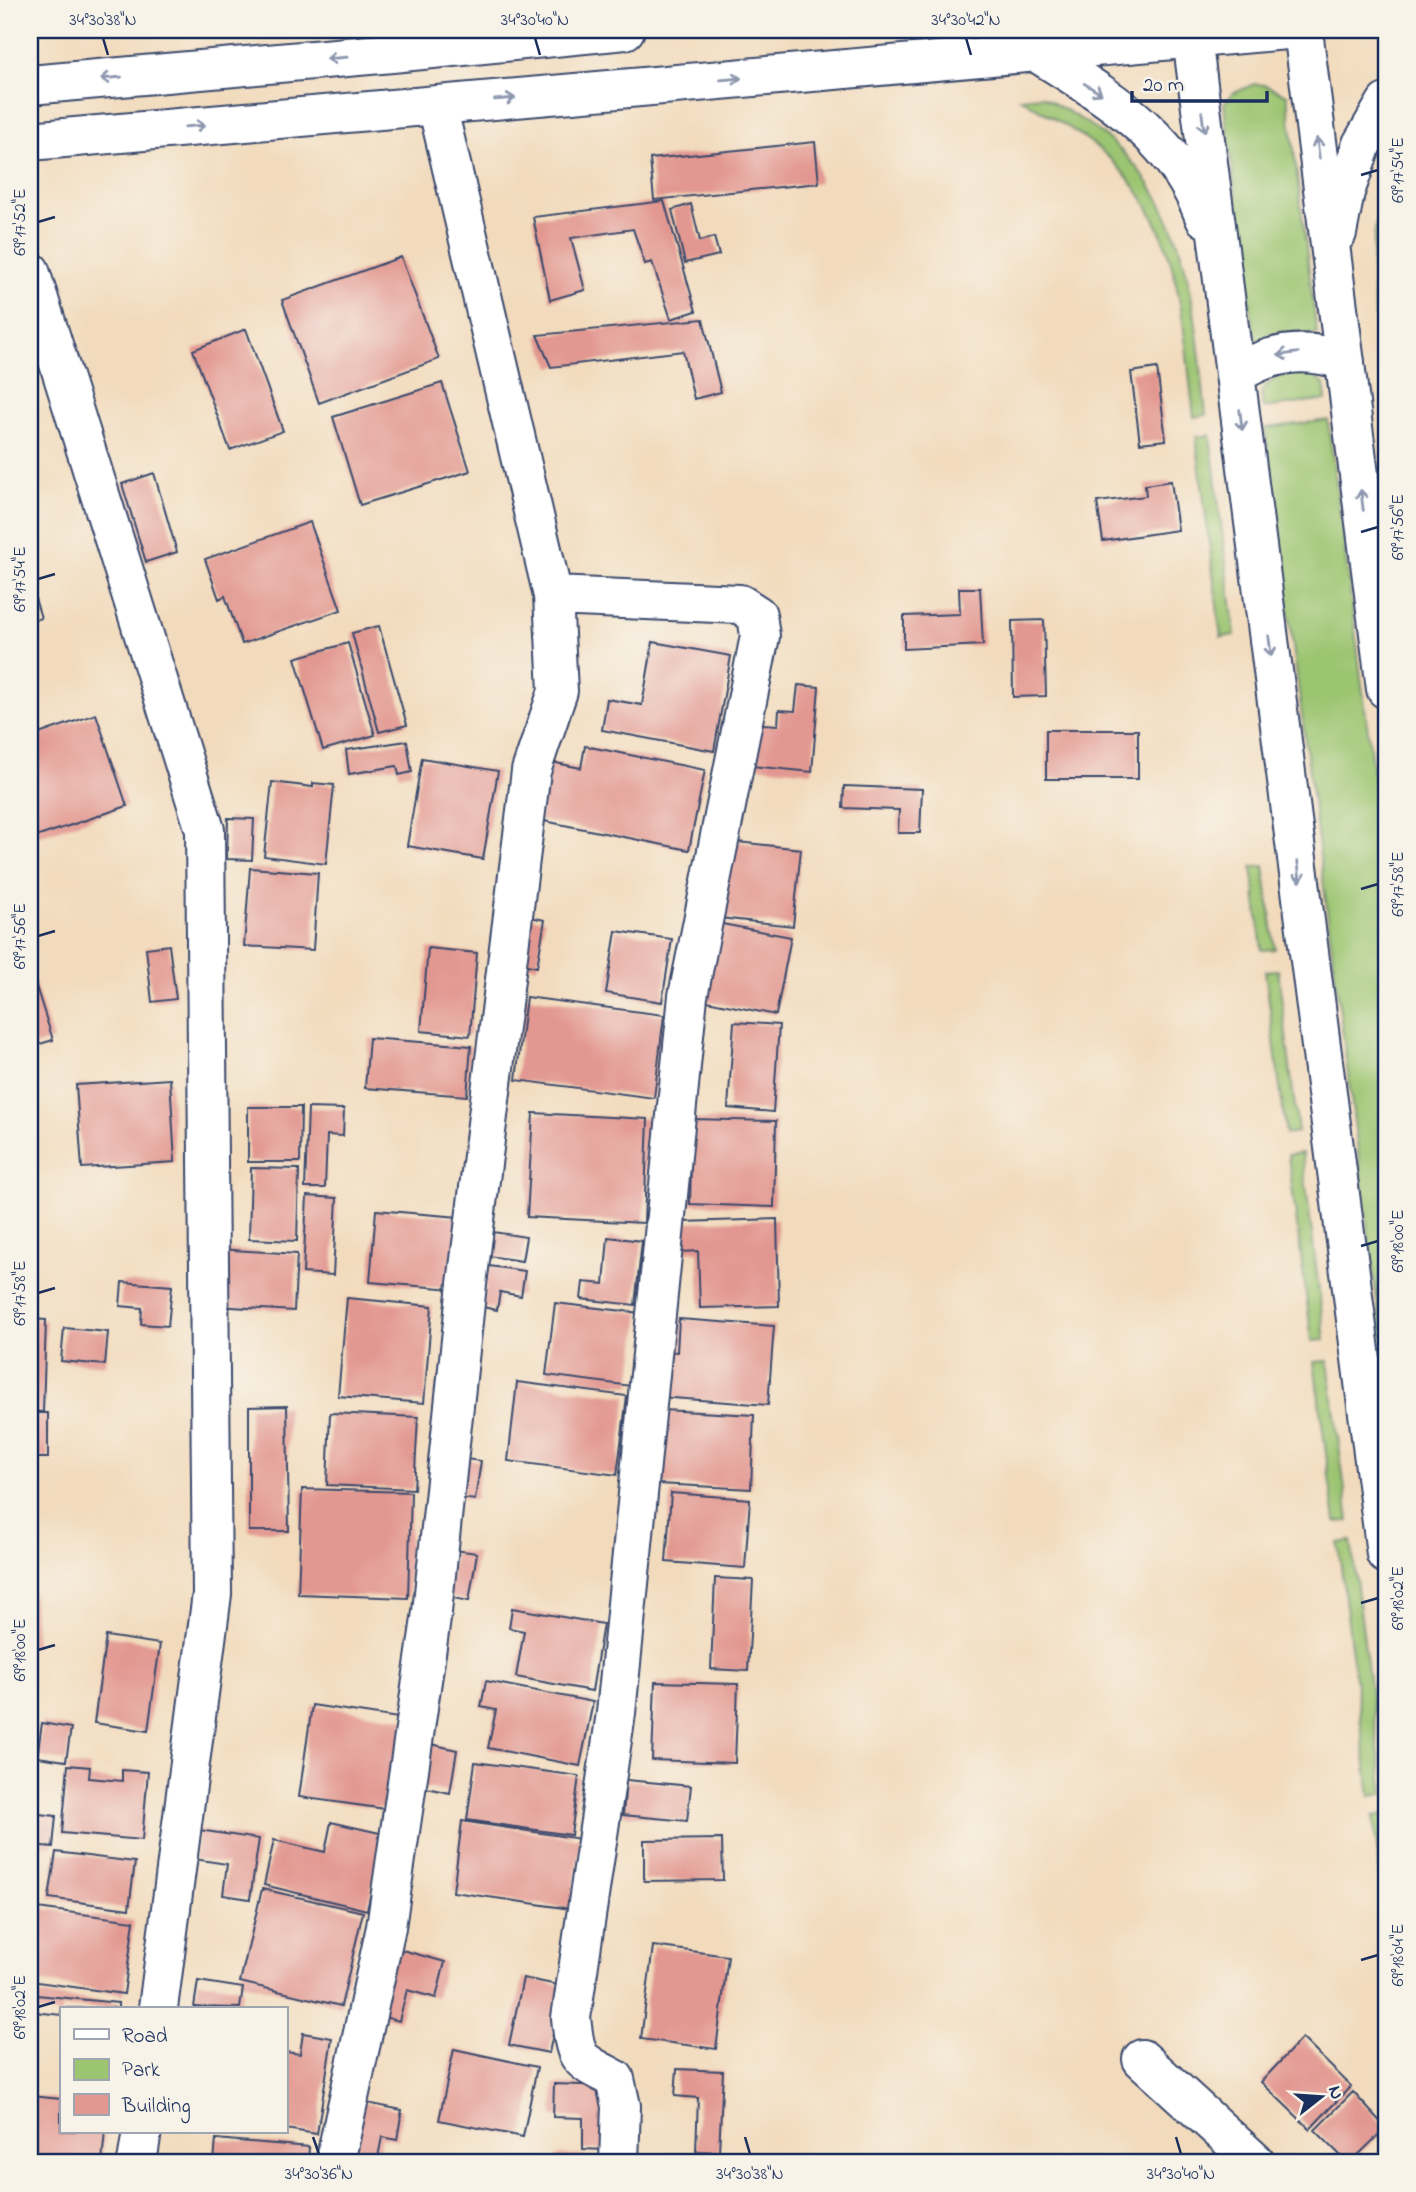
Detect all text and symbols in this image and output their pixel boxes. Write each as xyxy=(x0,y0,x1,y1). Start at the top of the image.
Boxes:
text: 34°30'38"N xyxy=(69,8,137,34)
text: 34°30'40"N xyxy=(501,8,569,34)
text: 34°30'42"N xyxy=(931,8,1001,34)
one-way arrow xyxy=(326,52,349,65)
scale bar xyxy=(1132,60,1267,104)
text: 20 m xyxy=(1143,71,1184,101)
one-way arrow xyxy=(100,72,122,85)
one-way arrow xyxy=(720,72,742,85)
one-way arrow xyxy=(1083,82,1103,96)
one-way arrow xyxy=(493,92,516,105)
one-way arrow xyxy=(1197,110,1210,133)
one-way arrow xyxy=(184,119,206,132)
one-way arrow xyxy=(1311,137,1324,160)
text: 69°17'54"E xyxy=(1386,137,1412,203)
text: 69°17'52"E xyxy=(8,188,34,256)
one-way arrow xyxy=(1277,347,1300,360)
one-way arrow xyxy=(1234,408,1247,431)
one-way arrow xyxy=(1355,489,1368,512)
text: 69°17'56"E xyxy=(1386,494,1412,560)
text: 69°17'54"E xyxy=(8,546,34,612)
one-way arrow xyxy=(1263,634,1276,657)
text: 69°17'58"E xyxy=(1386,851,1412,917)
one-way arrow xyxy=(1292,860,1305,882)
text: 69°17'56"E xyxy=(8,903,34,969)
text: 69°18'00"E xyxy=(1386,1209,1412,1273)
text: 69°17'58"E xyxy=(8,1260,34,1326)
text: 69°18'02"E xyxy=(1386,1566,1412,1630)
text: 69°18'00"E xyxy=(8,1618,34,1682)
text: 69°18'04"E xyxy=(1386,1923,1412,1986)
text: 69°18'02"E xyxy=(8,1975,34,2039)
legend xyxy=(60,2007,287,2132)
text: Road xyxy=(122,2022,168,2052)
text: Park xyxy=(122,2056,161,2086)
north arrow xyxy=(1286,2062,1356,2132)
text: N xyxy=(1320,2083,1350,2103)
text: Building xyxy=(121,2092,191,2124)
text: 34°30'36"N xyxy=(285,2162,353,2188)
text: 34°30'38"N xyxy=(716,2162,784,2188)
text: 34°30'40"N xyxy=(1147,2162,1215,2188)

